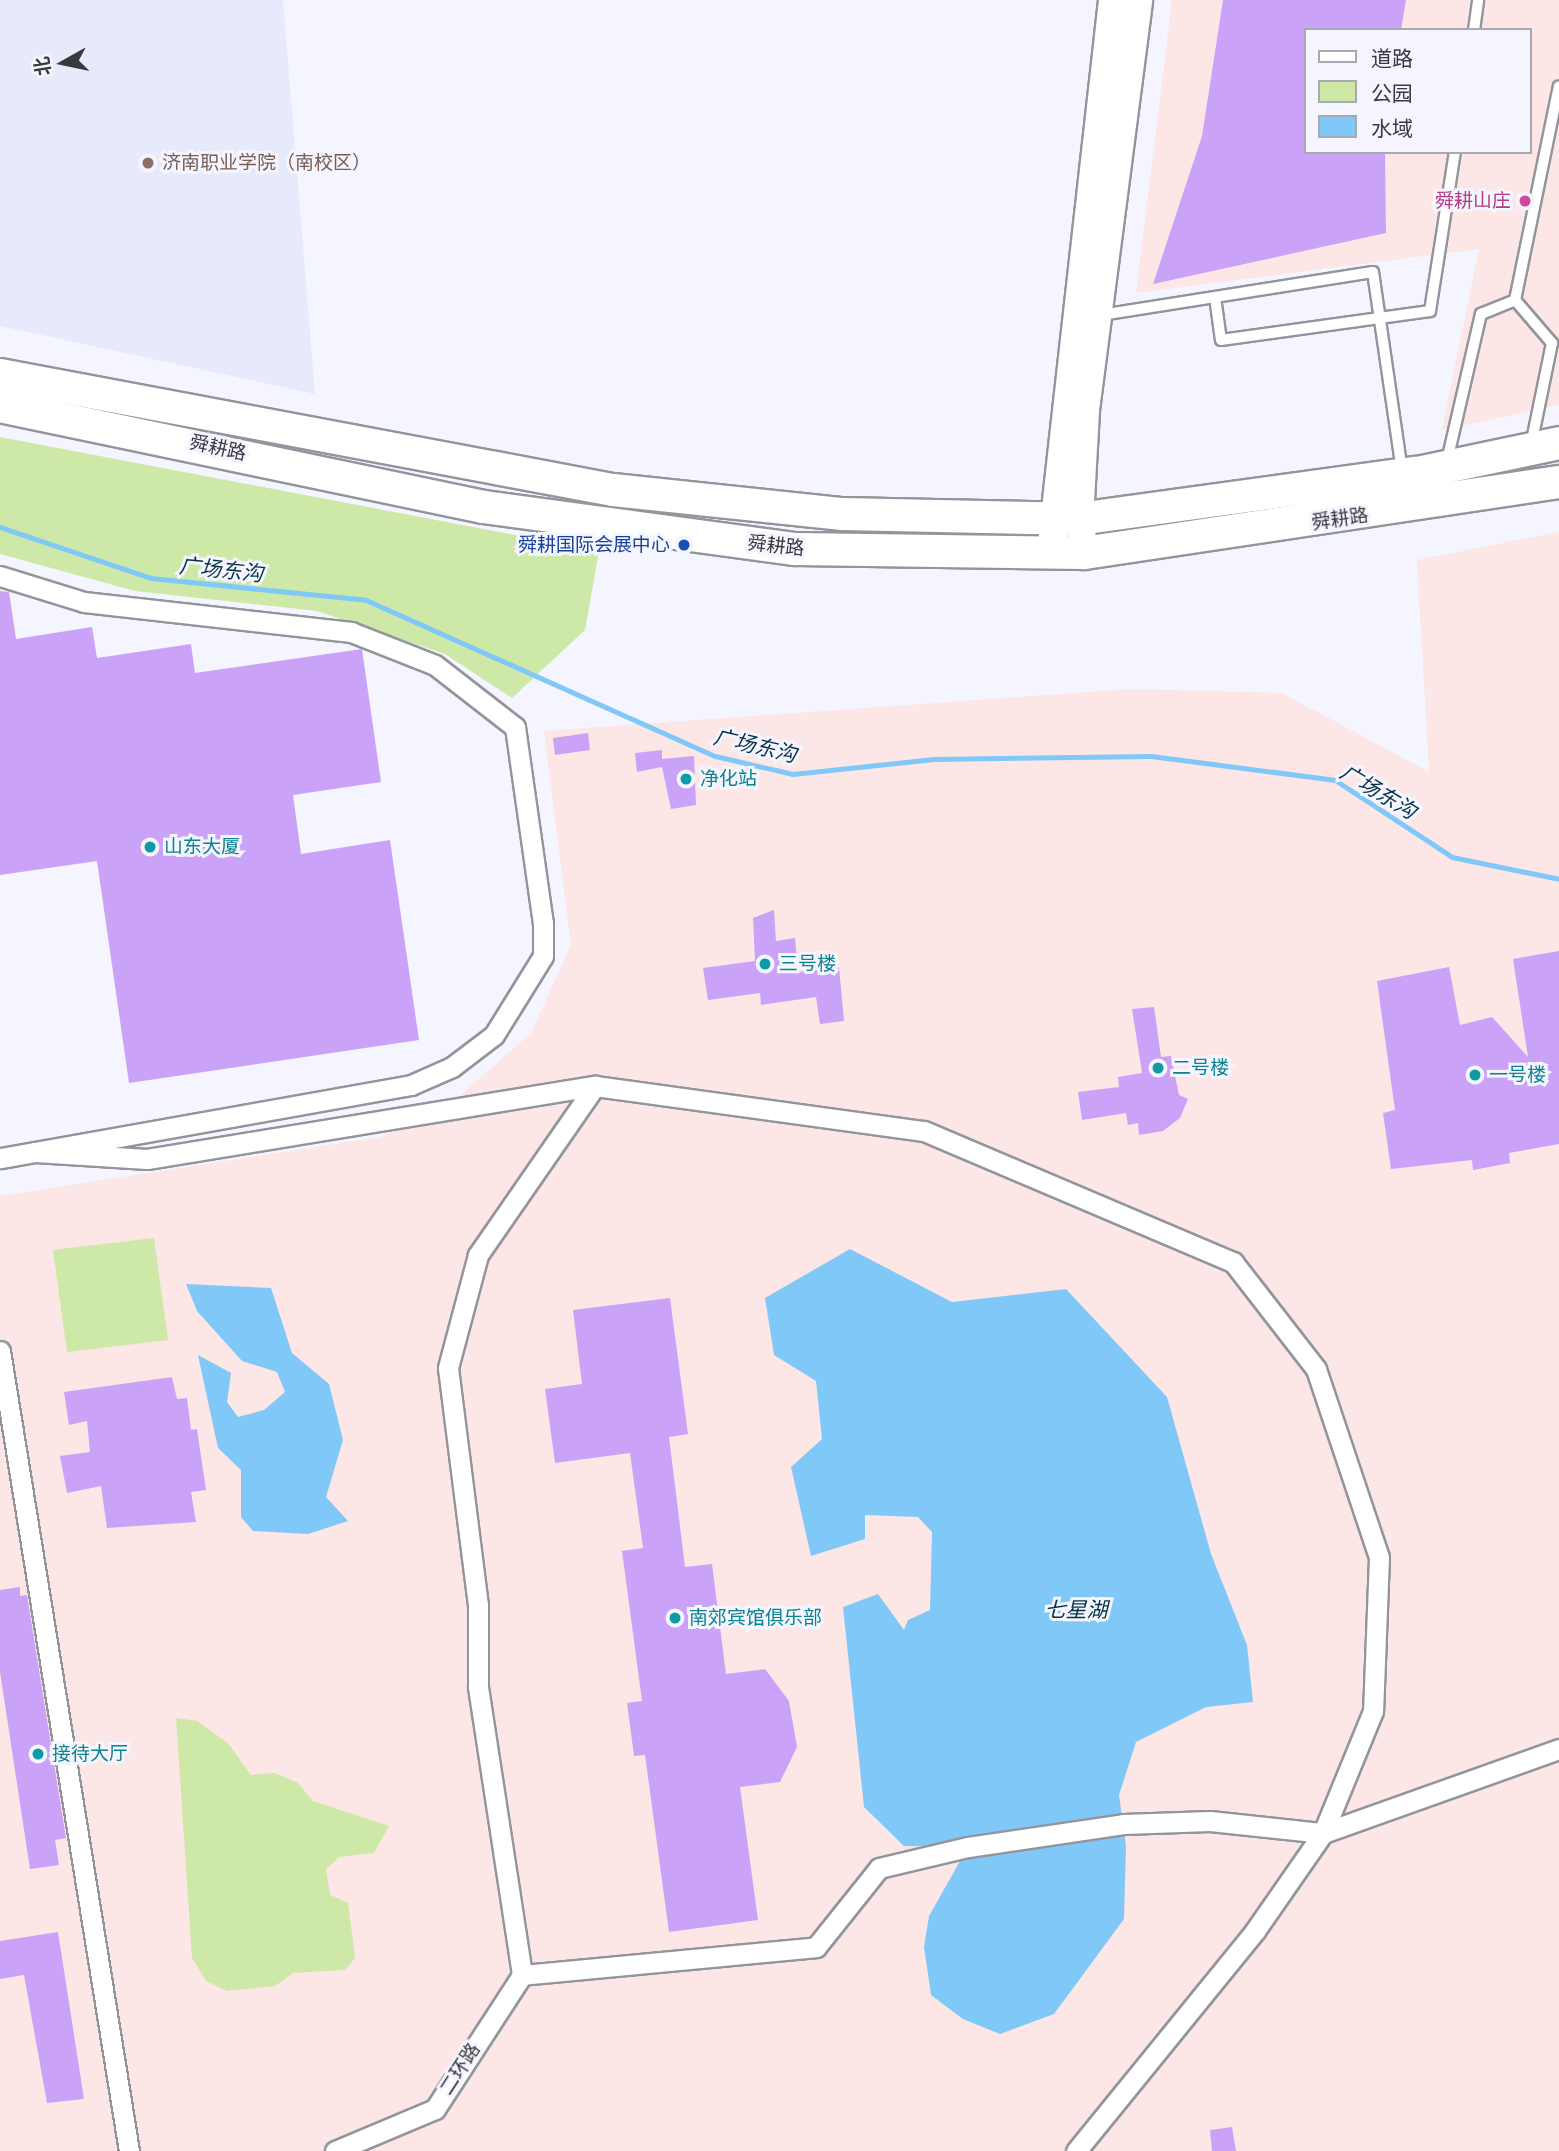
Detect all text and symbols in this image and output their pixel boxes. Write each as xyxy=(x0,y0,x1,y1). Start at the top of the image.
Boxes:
north arrow xyxy=(28,28,98,98)
legend xyxy=(1304,28,1531,154)
text: 道路 xyxy=(1371,45,1413,72)
text: 北 xyxy=(29,55,56,78)
text: 公园 xyxy=(1371,80,1413,107)
text: 水域 xyxy=(1371,115,1413,142)
place label: 济南职业学院（南校区） xyxy=(162,152,371,174)
marker: 济南职业学院（南校区） xyxy=(140,155,156,171)
place label: 舜耕山庄 xyxy=(1435,190,1511,212)
marker: 舜耕山庄 xyxy=(1517,193,1533,209)
street label: 舜耕路 xyxy=(188,431,248,465)
street label: 舜耕路 xyxy=(1310,504,1370,534)
street label: 舜耕路 xyxy=(746,532,806,560)
place label: 舜耕国际会展中心 xyxy=(518,534,670,556)
marker: 舜耕国际会展中心 xyxy=(676,537,692,553)
water label: 广场东沟 xyxy=(178,553,264,587)
water label: 广场东沟 xyxy=(711,724,799,768)
water label: 广场东沟 xyxy=(1336,760,1420,824)
place label: 净化站 xyxy=(700,768,757,790)
marker: 净化站 xyxy=(678,771,694,787)
place label: 山东大厦 xyxy=(164,836,240,858)
marker: 山东大厦 xyxy=(142,839,158,855)
place label: 三号楼 xyxy=(779,953,836,975)
marker: 三号楼 xyxy=(757,956,773,972)
place label: 二号楼 xyxy=(1172,1057,1229,1079)
marker: 二号楼 xyxy=(1150,1060,1166,1076)
place label: 一号楼 xyxy=(1489,1064,1546,1086)
marker: 一号楼 xyxy=(1467,1067,1483,1083)
water label: 七星湖 xyxy=(1045,1597,1107,1623)
place label: 南郊宾馆俱乐部 xyxy=(689,1607,822,1629)
marker: 南郊宾馆俱乐部 xyxy=(667,1610,683,1626)
place label: 接待大厅 xyxy=(52,1743,128,1765)
marker: 接待大厅 xyxy=(30,1746,46,1762)
street label: 二环路 xyxy=(435,2039,485,2099)

